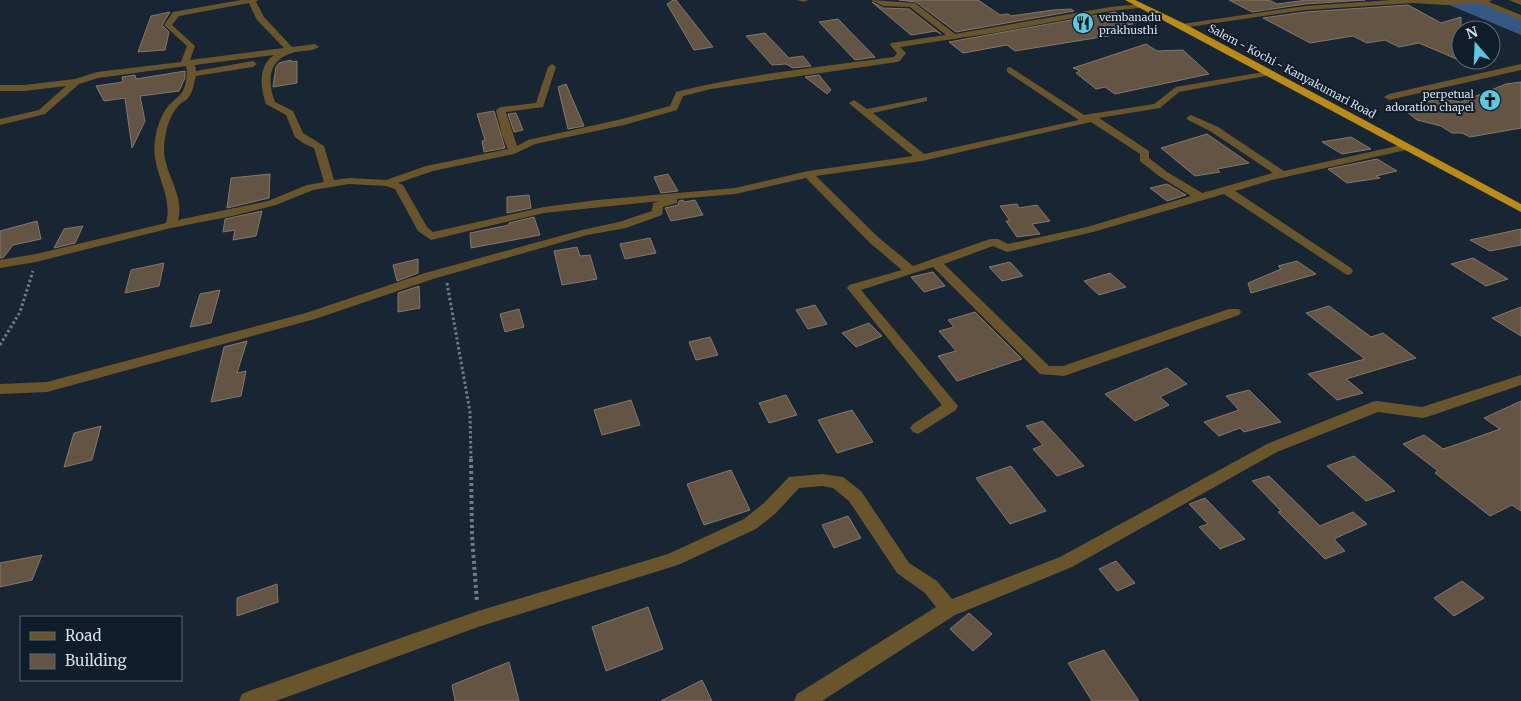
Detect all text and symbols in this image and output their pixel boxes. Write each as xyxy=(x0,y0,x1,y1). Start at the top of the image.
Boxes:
place label: vembanadu prakhusthi xyxy=(1098,10,1161,37)
restaurant icon: vembanadu prakhusthi xyxy=(1071,11,1095,35)
north arrow xyxy=(1451,20,1501,70)
street label: Salem - Kochi - Kanyakumari Road xyxy=(1206,21,1379,121)
text: N xyxy=(1464,22,1480,43)
place label: perpetual adoration chapel xyxy=(1386,87,1475,114)
church icon: perpetual adoration chapel xyxy=(1478,88,1502,112)
legend xyxy=(20,616,182,681)
text: Road xyxy=(65,626,101,645)
text: Building xyxy=(65,651,127,670)

